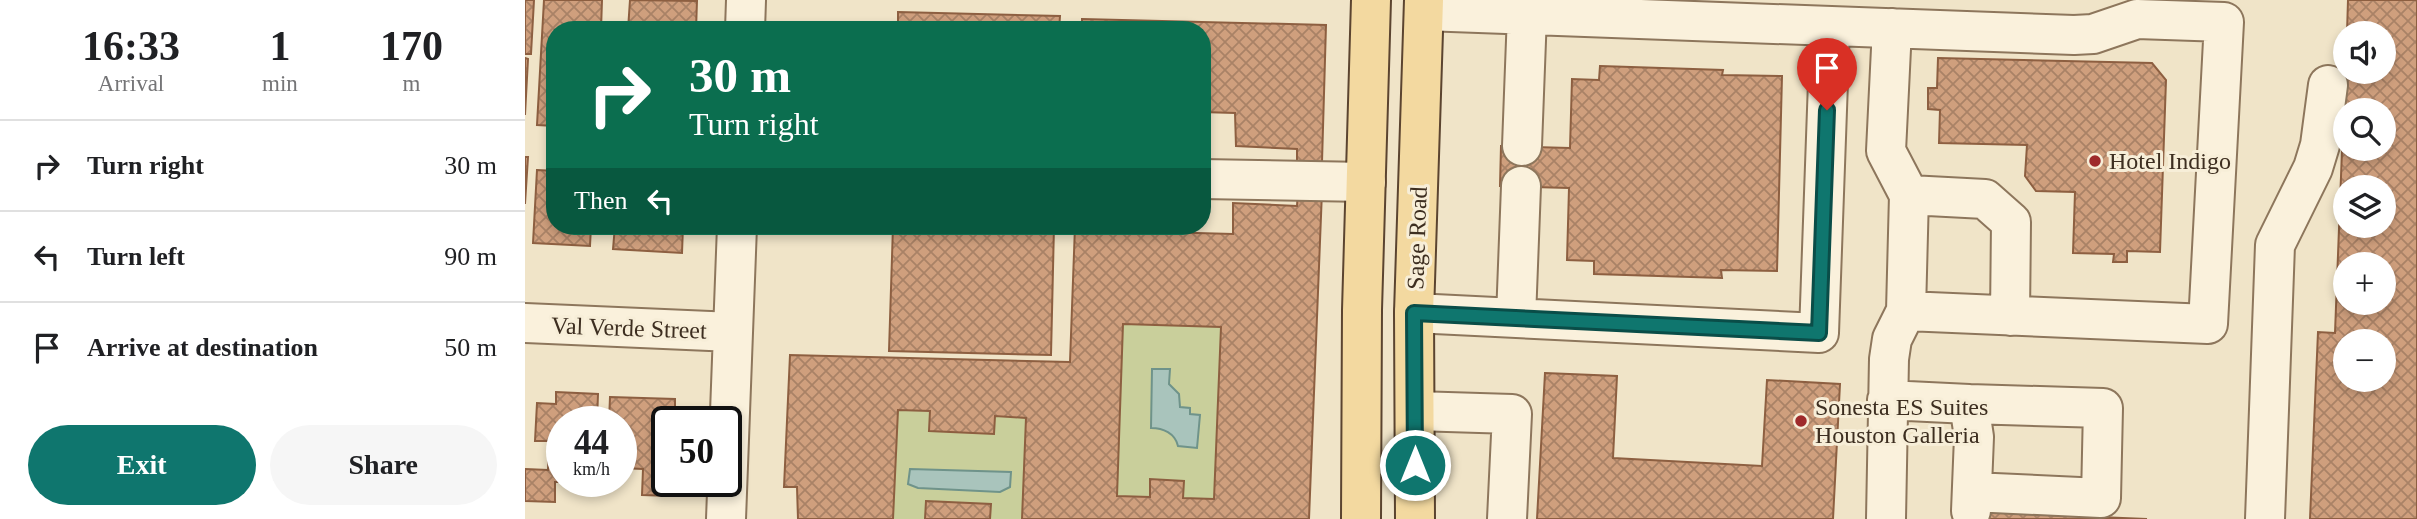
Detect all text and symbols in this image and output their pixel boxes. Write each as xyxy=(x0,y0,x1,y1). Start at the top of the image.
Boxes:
map controls xyxy=(2333,21,2396,392)
button: sound xyxy=(2333,21,2396,84)
text: 16:33 xyxy=(82,23,180,69)
text: 1 xyxy=(269,23,290,69)
text: 170 xyxy=(380,23,443,69)
pin xyxy=(1797,38,1857,110)
text: 30 m xyxy=(689,48,791,103)
icon: right xyxy=(574,49,665,140)
icon: arrive xyxy=(1808,49,1846,87)
text: Arrival xyxy=(98,71,164,96)
text: min xyxy=(262,71,298,96)
text: m xyxy=(402,71,420,96)
button: search xyxy=(2333,98,2396,161)
text: Turn right xyxy=(689,106,819,142)
icon: right xyxy=(28,147,66,185)
place label: Hotel Indigo xyxy=(2109,148,2231,174)
text: Turn right xyxy=(87,151,204,180)
text: 30 m xyxy=(444,151,497,180)
marker: Hotel Indigo xyxy=(2087,153,2103,169)
button: layers xyxy=(2333,175,2396,238)
icon: left xyxy=(641,182,679,220)
text: Then xyxy=(574,186,627,215)
street label: Sage Road xyxy=(1402,186,1432,290)
icon: left xyxy=(28,238,66,276)
text: Turn left xyxy=(87,242,185,271)
text: 90 m xyxy=(444,242,497,271)
button: + xyxy=(2333,252,2396,315)
street label: Val Verde Street xyxy=(551,312,707,344)
icon: arrive xyxy=(28,329,66,367)
button: − xyxy=(2333,329,2396,392)
text: Arrive at destination xyxy=(87,333,318,362)
text: 50 m xyxy=(444,333,497,362)
place label: Sonesta ES Suites Houston Galleria xyxy=(1815,394,1988,448)
speed limit sign: 50 xyxy=(651,406,742,497)
marker: Sonesta ES Suites Houston Galleria xyxy=(1793,413,1809,429)
text: 44 xyxy=(574,423,609,462)
button: Exit xyxy=(28,425,256,505)
button: Share xyxy=(270,425,497,505)
position arrow xyxy=(1378,428,1452,502)
text: km/h xyxy=(573,459,610,479)

